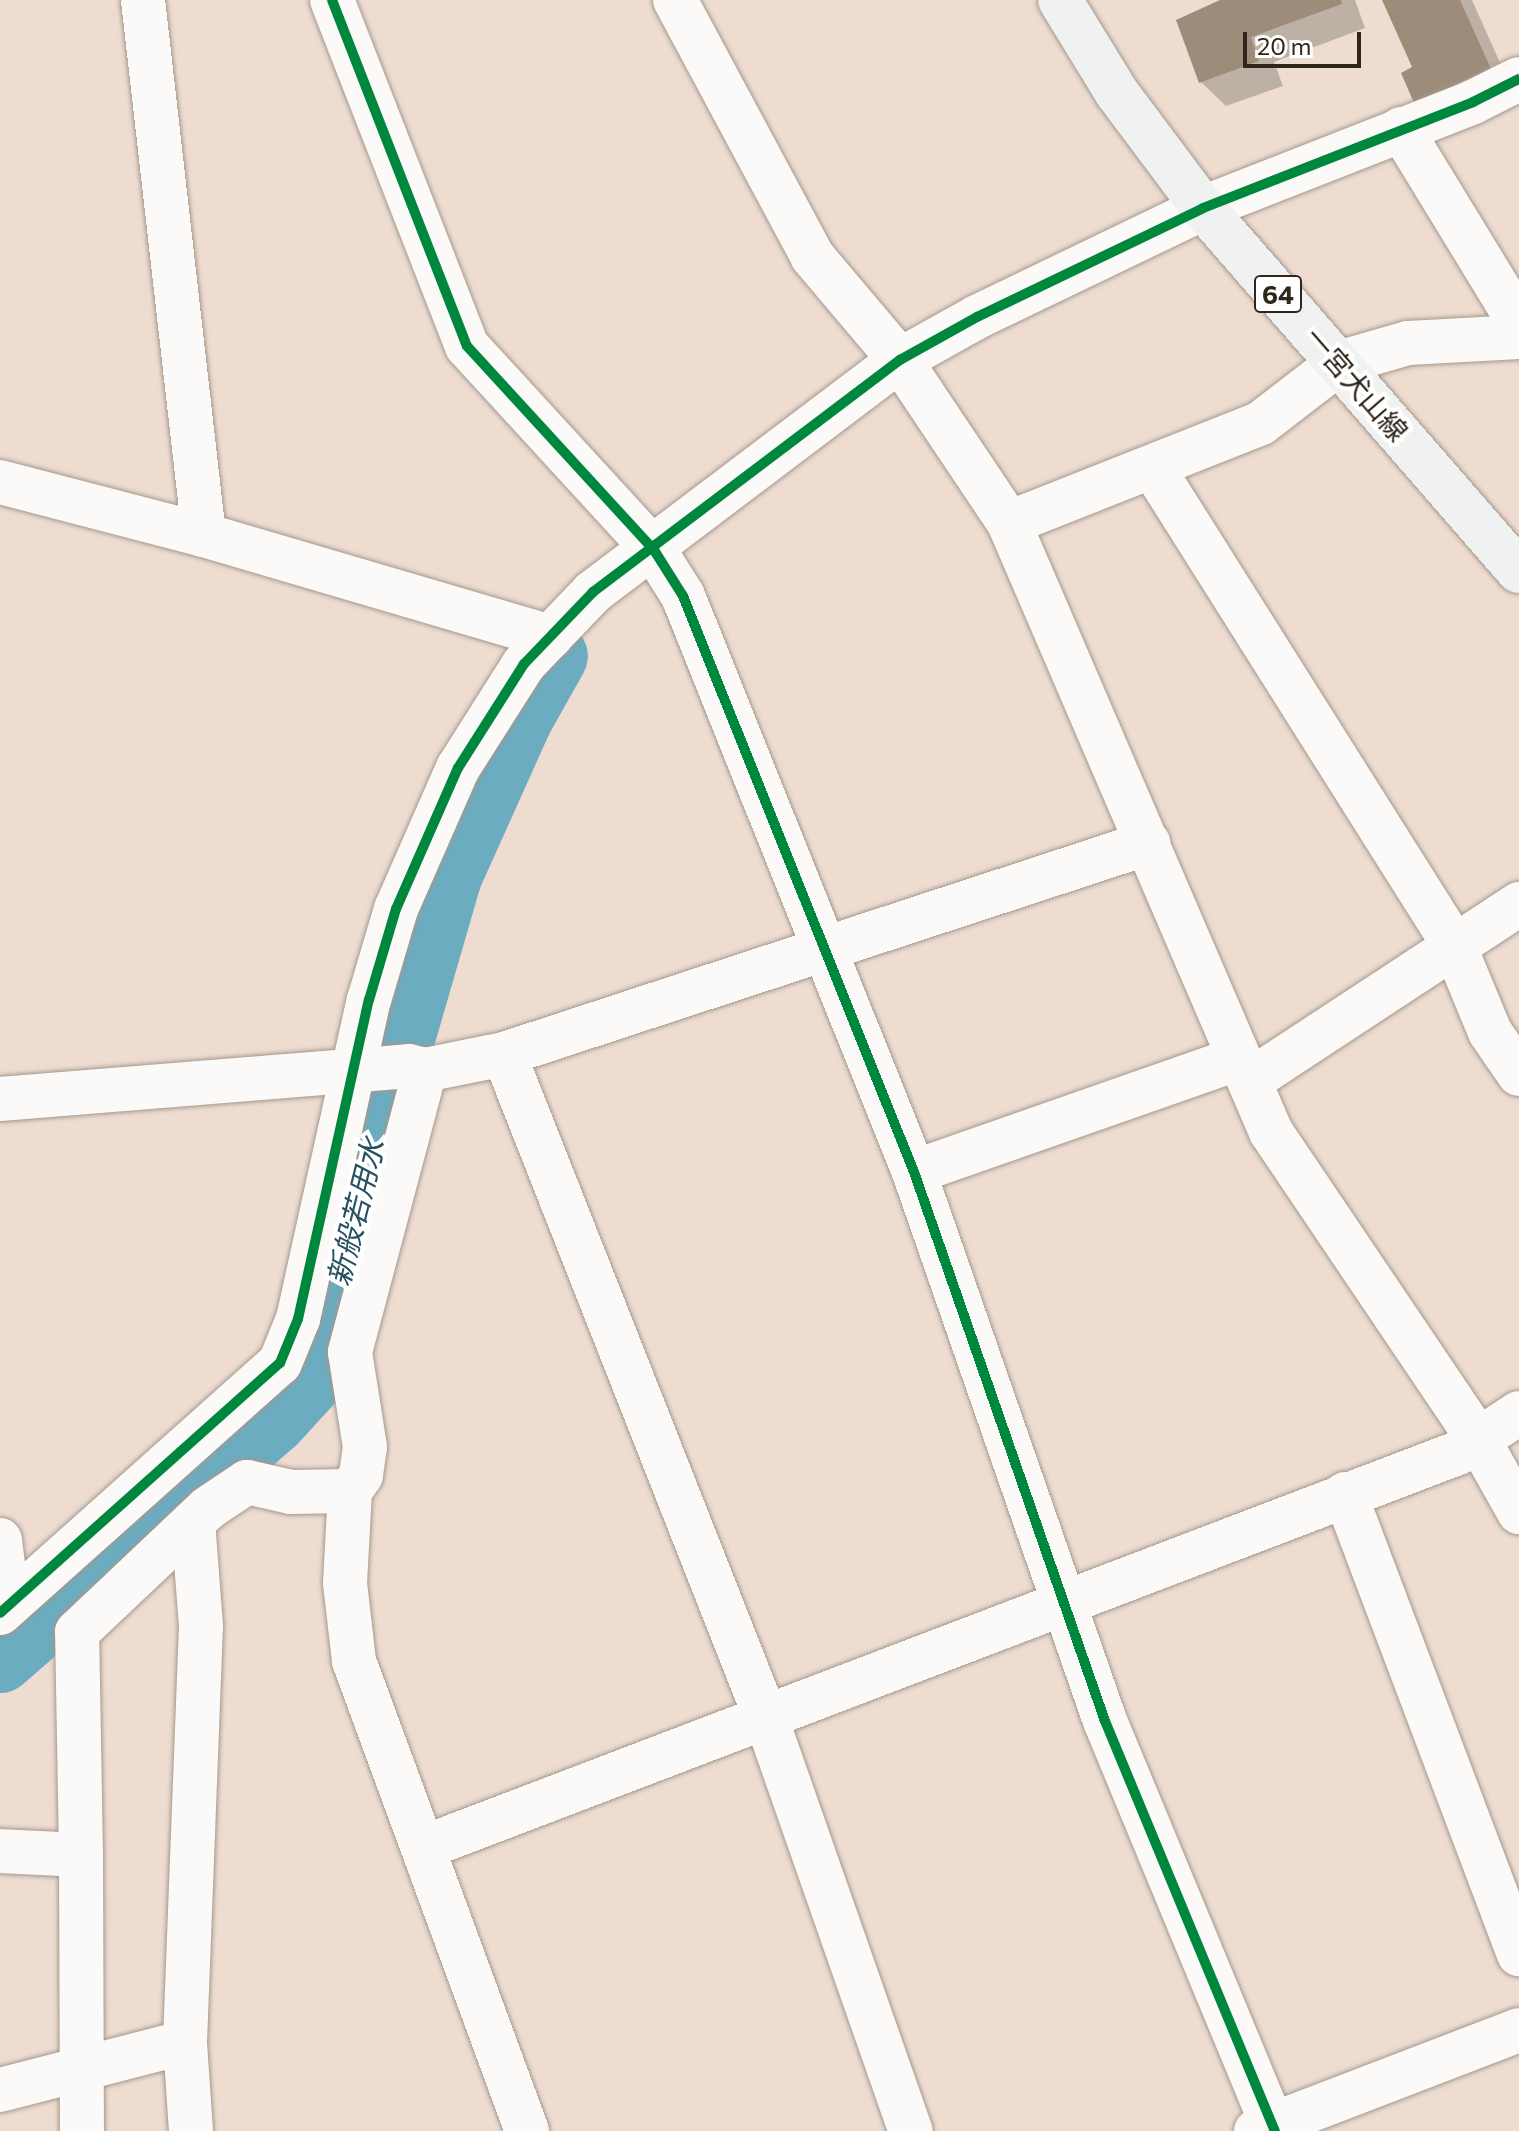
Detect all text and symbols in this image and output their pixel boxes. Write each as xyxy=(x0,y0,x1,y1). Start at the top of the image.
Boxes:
scale bar xyxy=(1247,16,1365,66)
text: 20 m xyxy=(1257,31,1311,60)
road number: 64 xyxy=(1254,272,1302,316)
street label: 一宮犬山線 xyxy=(1298,320,1416,448)
water label: 新般若用水 xyxy=(319,1135,391,1289)

